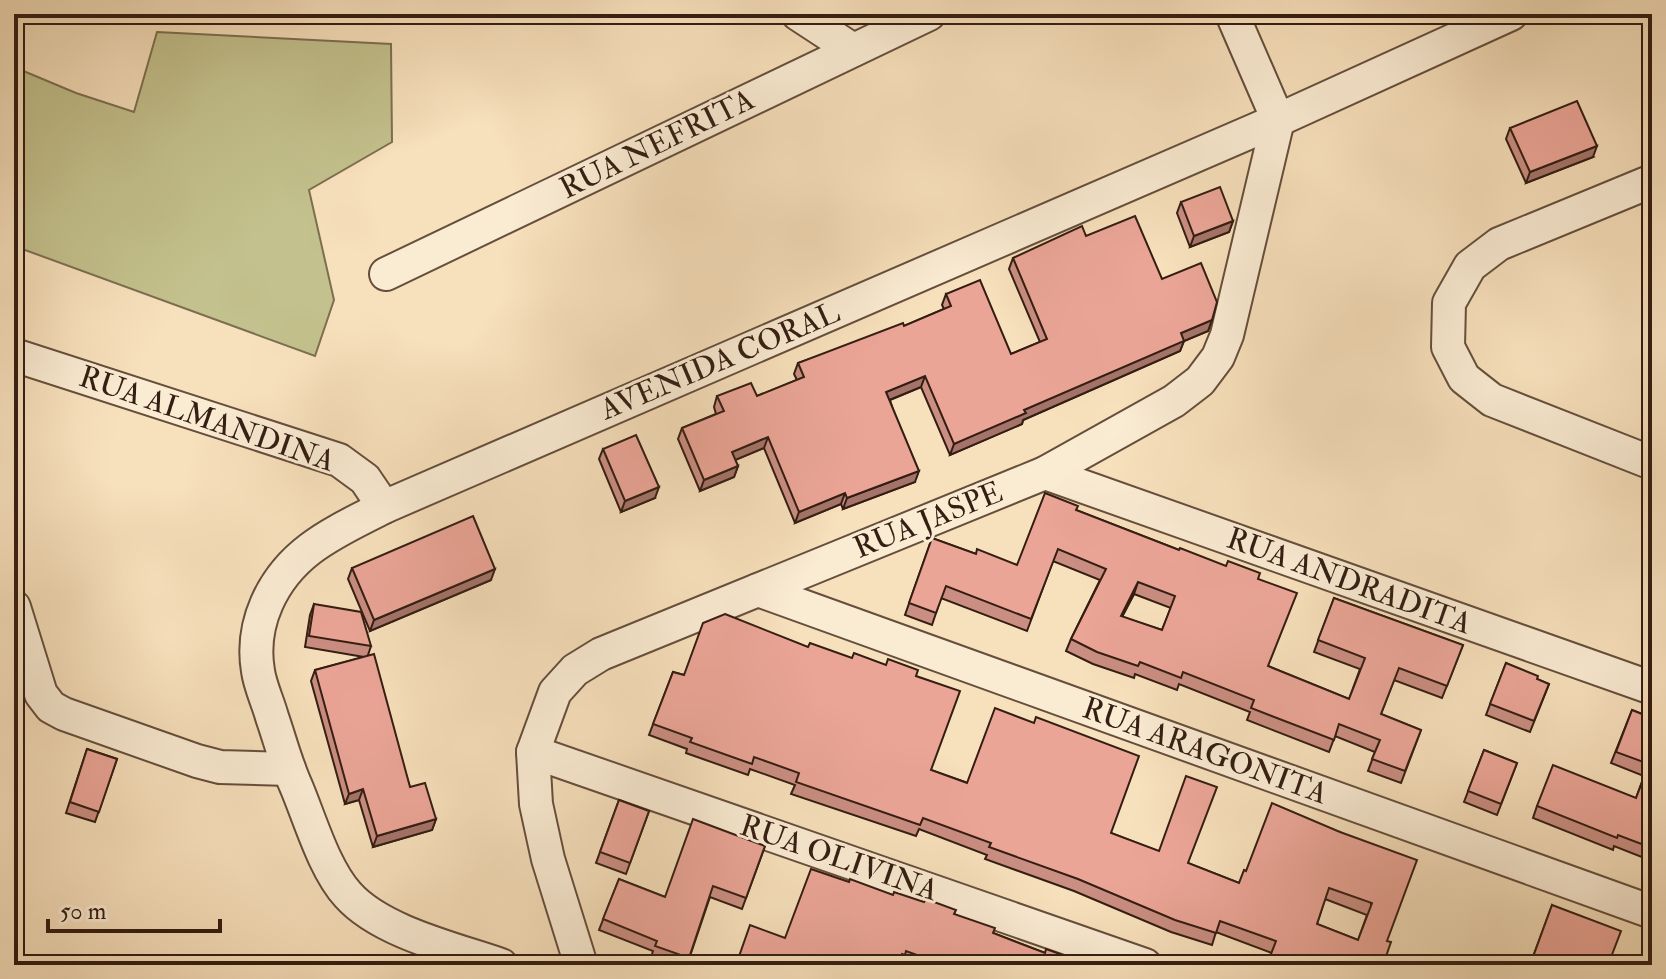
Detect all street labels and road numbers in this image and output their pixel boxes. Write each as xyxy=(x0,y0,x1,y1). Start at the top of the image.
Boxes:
street label: RUA NEFRITA xyxy=(554,81,760,207)
street label: AVENIDA CORAL xyxy=(594,294,846,429)
street label: RUA ALMANDINA xyxy=(74,358,340,480)
street label: RUA JASPE xyxy=(848,473,1008,567)
street label: RUA ANDRADITA xyxy=(1222,520,1476,642)
street label: RUA ARAGONITA xyxy=(1077,689,1333,813)
street label: RUA OLIVINA xyxy=(735,807,943,909)

